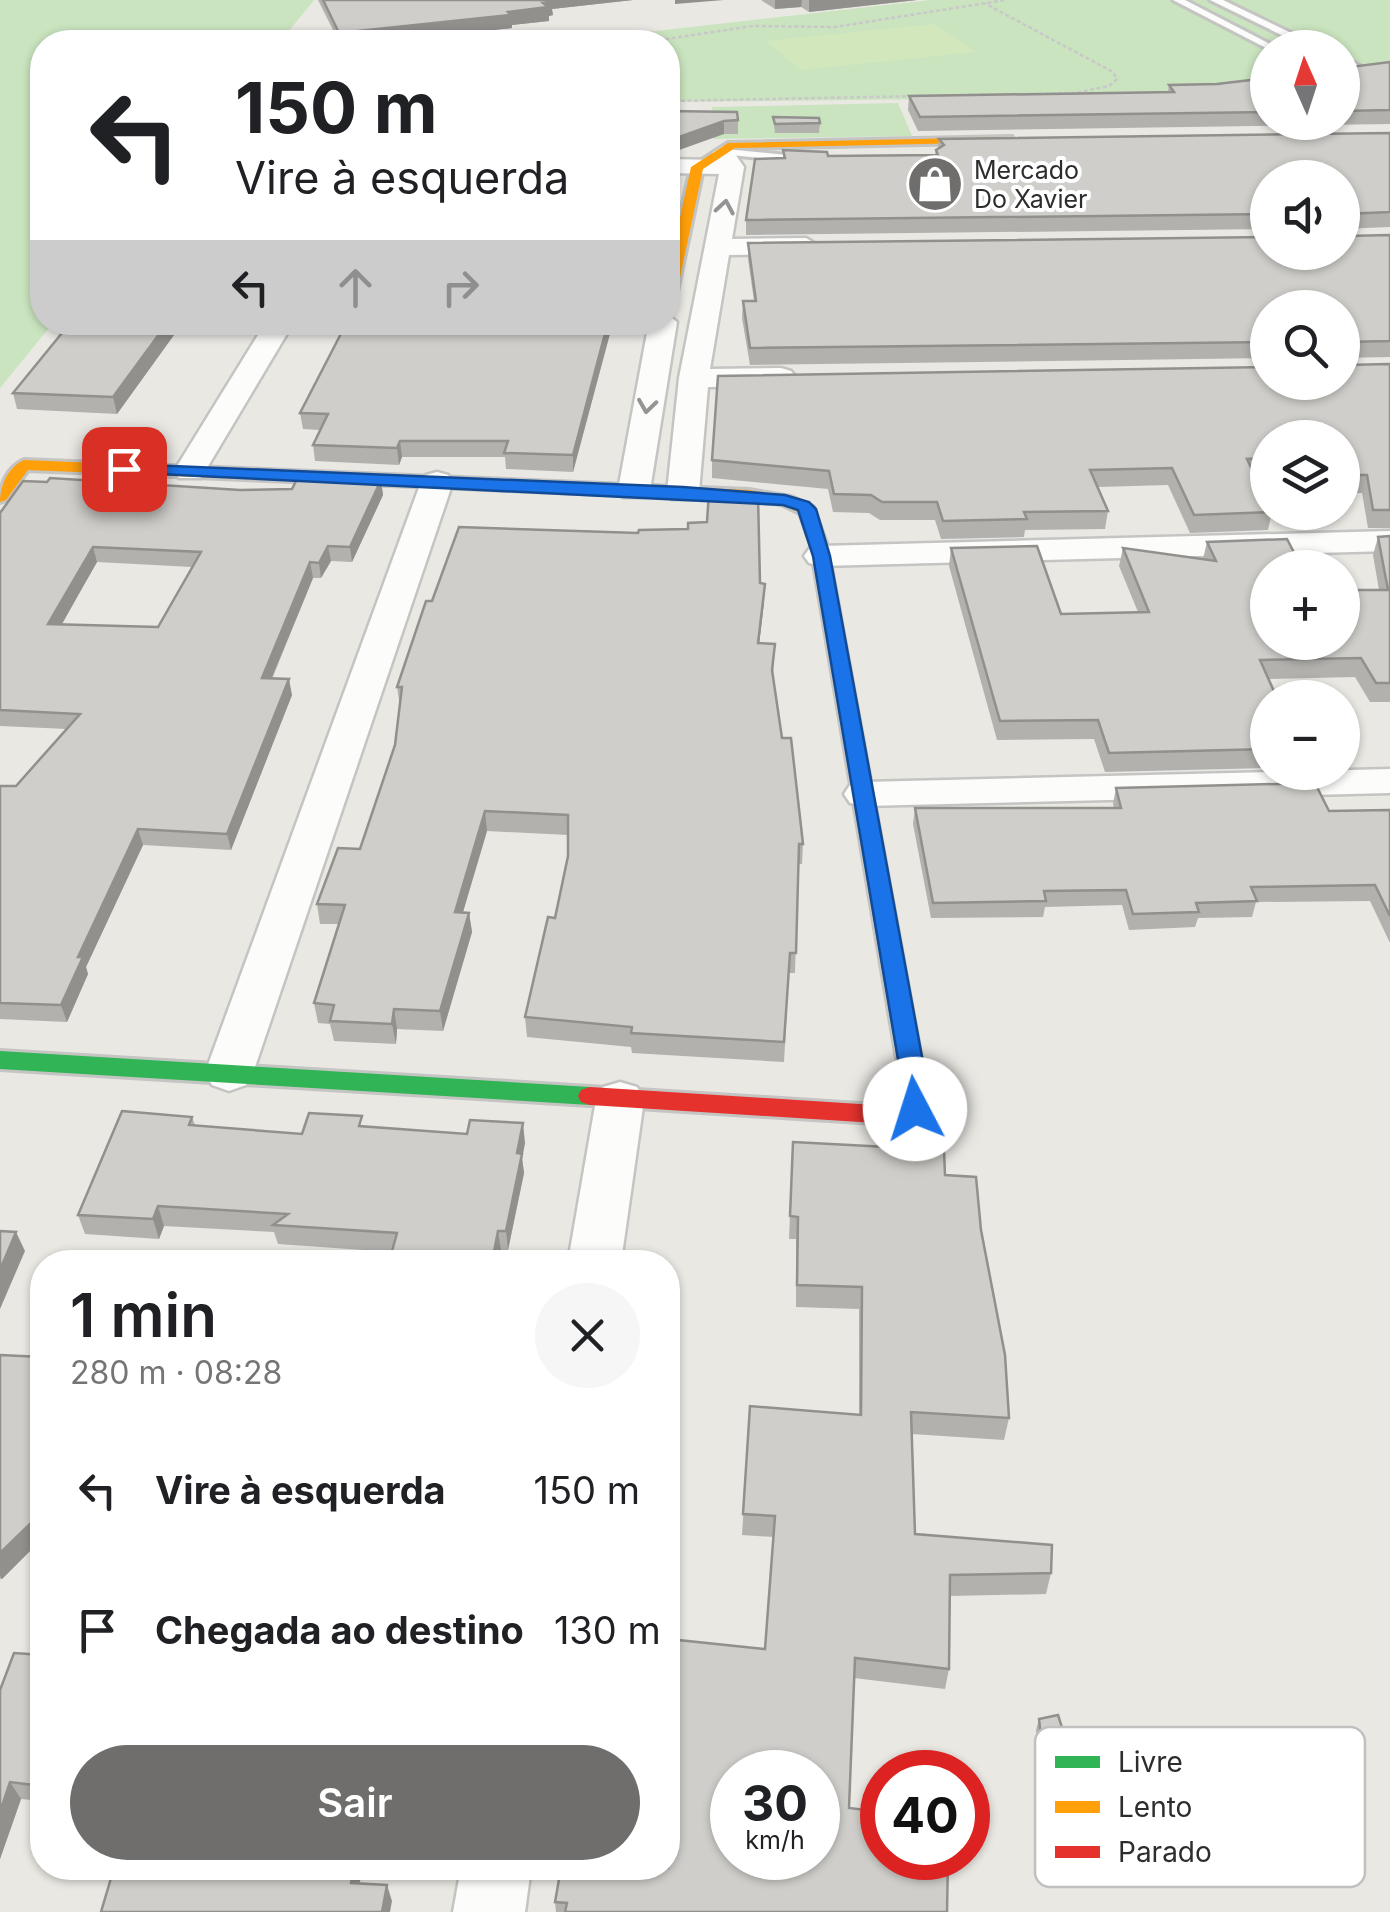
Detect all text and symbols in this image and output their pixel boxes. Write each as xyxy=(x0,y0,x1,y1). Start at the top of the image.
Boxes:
north arrow xyxy=(1250,30,1360,140)
map controls xyxy=(1250,30,1360,790)
text: 150 m xyxy=(235,65,438,150)
icon: left xyxy=(70,70,200,200)
text: Vire à esquerda xyxy=(235,150,569,205)
shop icon: Mercado Do Xavier xyxy=(905,154,965,214)
place label: Mercado Do Xavier xyxy=(974,155,1087,214)
button: sound xyxy=(1250,160,1360,270)
one-way arrow xyxy=(714,199,735,215)
icon: left xyxy=(223,260,278,315)
icon: ahead xyxy=(328,260,383,315)
icon: right xyxy=(433,260,488,315)
button: search xyxy=(1250,290,1360,400)
one-way arrow xyxy=(637,397,658,414)
button: layers xyxy=(1250,420,1360,530)
pin xyxy=(82,427,167,512)
icon: arrive xyxy=(97,442,152,497)
button: + xyxy=(1250,550,1360,660)
button: − xyxy=(1250,680,1360,790)
position arrow xyxy=(863,1057,967,1161)
text: 1 min xyxy=(70,1279,217,1351)
button: close xyxy=(535,1283,640,1388)
text: 280 m · 08:28 xyxy=(70,1353,282,1392)
icon: left xyxy=(70,1463,125,1518)
text: Vire à esquerda xyxy=(155,1467,446,1513)
text: 150 m xyxy=(533,1467,640,1513)
icon: arrive xyxy=(70,1603,125,1658)
text: Chegada ao destino xyxy=(155,1607,524,1653)
text: 130 m xyxy=(554,1607,661,1653)
legend xyxy=(1035,1727,1365,1887)
button: Sair xyxy=(70,1745,640,1860)
text: Livre xyxy=(1118,1745,1183,1779)
speed limit sign: 40 xyxy=(860,1750,990,1880)
text: 30 xyxy=(742,1773,808,1833)
text: Lento xyxy=(1118,1790,1192,1824)
text: km/h xyxy=(745,1825,805,1855)
text: Parado xyxy=(1118,1835,1212,1869)

